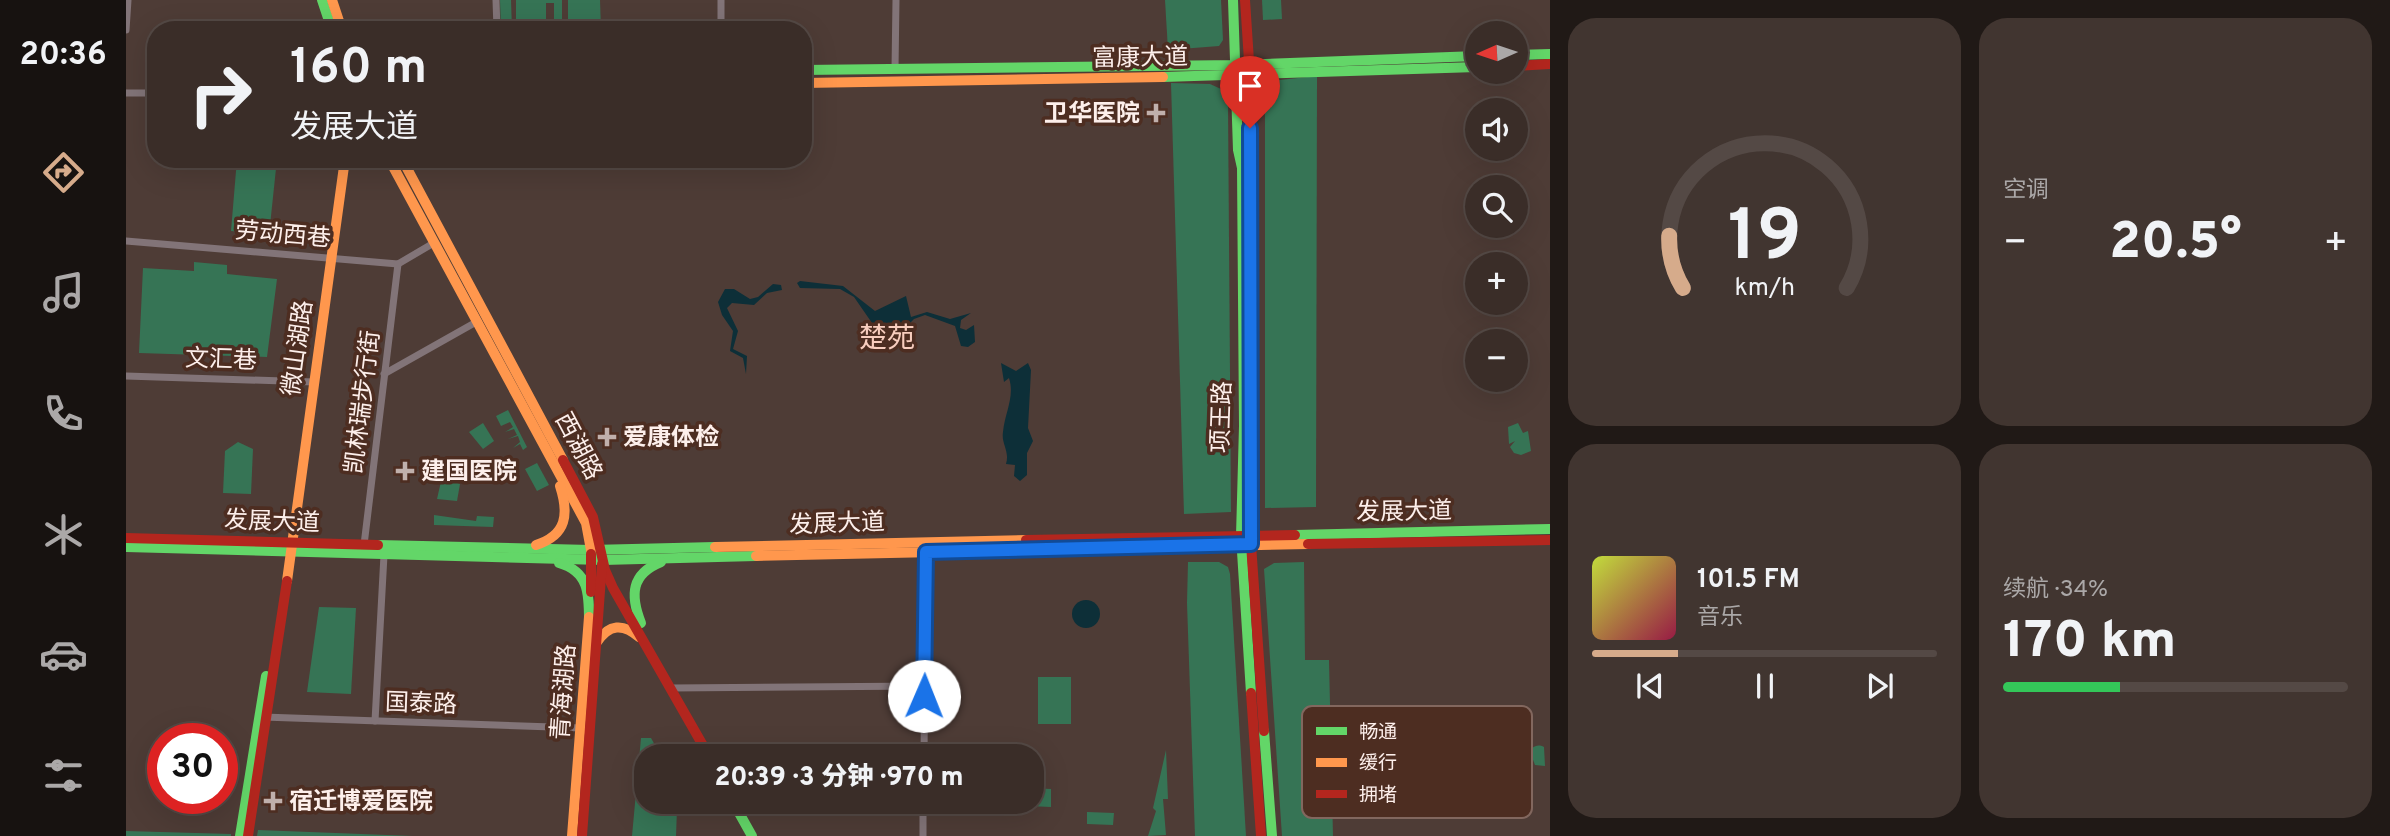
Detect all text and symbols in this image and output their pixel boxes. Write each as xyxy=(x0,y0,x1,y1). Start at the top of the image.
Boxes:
north arrow xyxy=(1465,21,1528,84)
map controls xyxy=(1465,21,1528,392)
text: 20:36 xyxy=(19,36,107,76)
text: 160 m xyxy=(290,39,427,101)
street label: 富康大道 xyxy=(1092,43,1188,75)
icon: right xyxy=(175,49,266,140)
pin xyxy=(1220,56,1280,128)
icon: arrive xyxy=(1231,67,1269,105)
button: sound xyxy=(1465,98,1528,161)
place label: 卫华医院 xyxy=(1044,100,1140,130)
marker: 卫华医院 xyxy=(1146,103,1166,123)
text: 发展大道 xyxy=(290,109,418,149)
icon: directions xyxy=(39,148,88,197)
button: search xyxy=(1465,175,1528,238)
text: 空调 xyxy=(2003,177,2049,206)
text: 19 xyxy=(1728,194,1801,286)
text: 20.5° xyxy=(2109,211,2242,277)
street label: 劳动西巷 xyxy=(234,217,332,255)
text: − xyxy=(2003,220,2028,269)
text: + xyxy=(2323,220,2348,269)
button: + xyxy=(1465,252,1528,315)
icon: music xyxy=(39,268,88,317)
text: km/h xyxy=(1734,273,1795,305)
street label: 微山湖路 xyxy=(277,299,321,398)
district label: 楚苑 xyxy=(859,322,915,358)
street label: 凯林瑞步行街 xyxy=(340,329,388,476)
button: − xyxy=(1465,329,1528,392)
street label: 文汇巷 xyxy=(184,345,257,377)
street label: 项王路 xyxy=(1207,381,1239,454)
icon: phone xyxy=(39,389,88,438)
street label: 西湖路 xyxy=(547,408,607,486)
place label: 爱康体检 xyxy=(623,424,719,454)
marker: 爱康体检 xyxy=(597,427,617,447)
place label: 建国医院 xyxy=(421,458,517,488)
marker: 建国医院 xyxy=(395,461,415,481)
street label: 发展大道 xyxy=(1356,497,1452,529)
street label: 发展大道 xyxy=(223,506,320,540)
street label: 发展大道 xyxy=(789,508,886,542)
icon: climate xyxy=(39,510,88,559)
text: 101.5 FM xyxy=(1697,564,1800,597)
text: 续航 · 34% xyxy=(2003,576,2108,605)
text: 音乐 xyxy=(1697,604,1743,633)
text: 170 km xyxy=(2003,610,2176,676)
icon: car xyxy=(39,630,88,679)
street label: 青海湖路 xyxy=(547,643,583,741)
position arrow xyxy=(887,659,961,733)
icon: previous xyxy=(1631,667,1669,705)
icon: pause xyxy=(1746,667,1784,705)
icon: next xyxy=(1861,667,1899,705)
street label: 国泰路 xyxy=(384,689,457,721)
legend xyxy=(1302,706,1532,818)
text: 畅通 xyxy=(1359,721,1397,745)
speed limit sign: 30 xyxy=(147,723,238,814)
icon: filters xyxy=(39,751,88,800)
text: 缓行 xyxy=(1359,752,1397,776)
text: 20:39 · 3 分钟 · 970 m xyxy=(714,762,964,795)
text: 拥堵 xyxy=(1359,784,1397,808)
place label: 宿迁博爱医院 xyxy=(289,788,433,818)
marker: 宿迁博爱医院 xyxy=(263,791,283,811)

